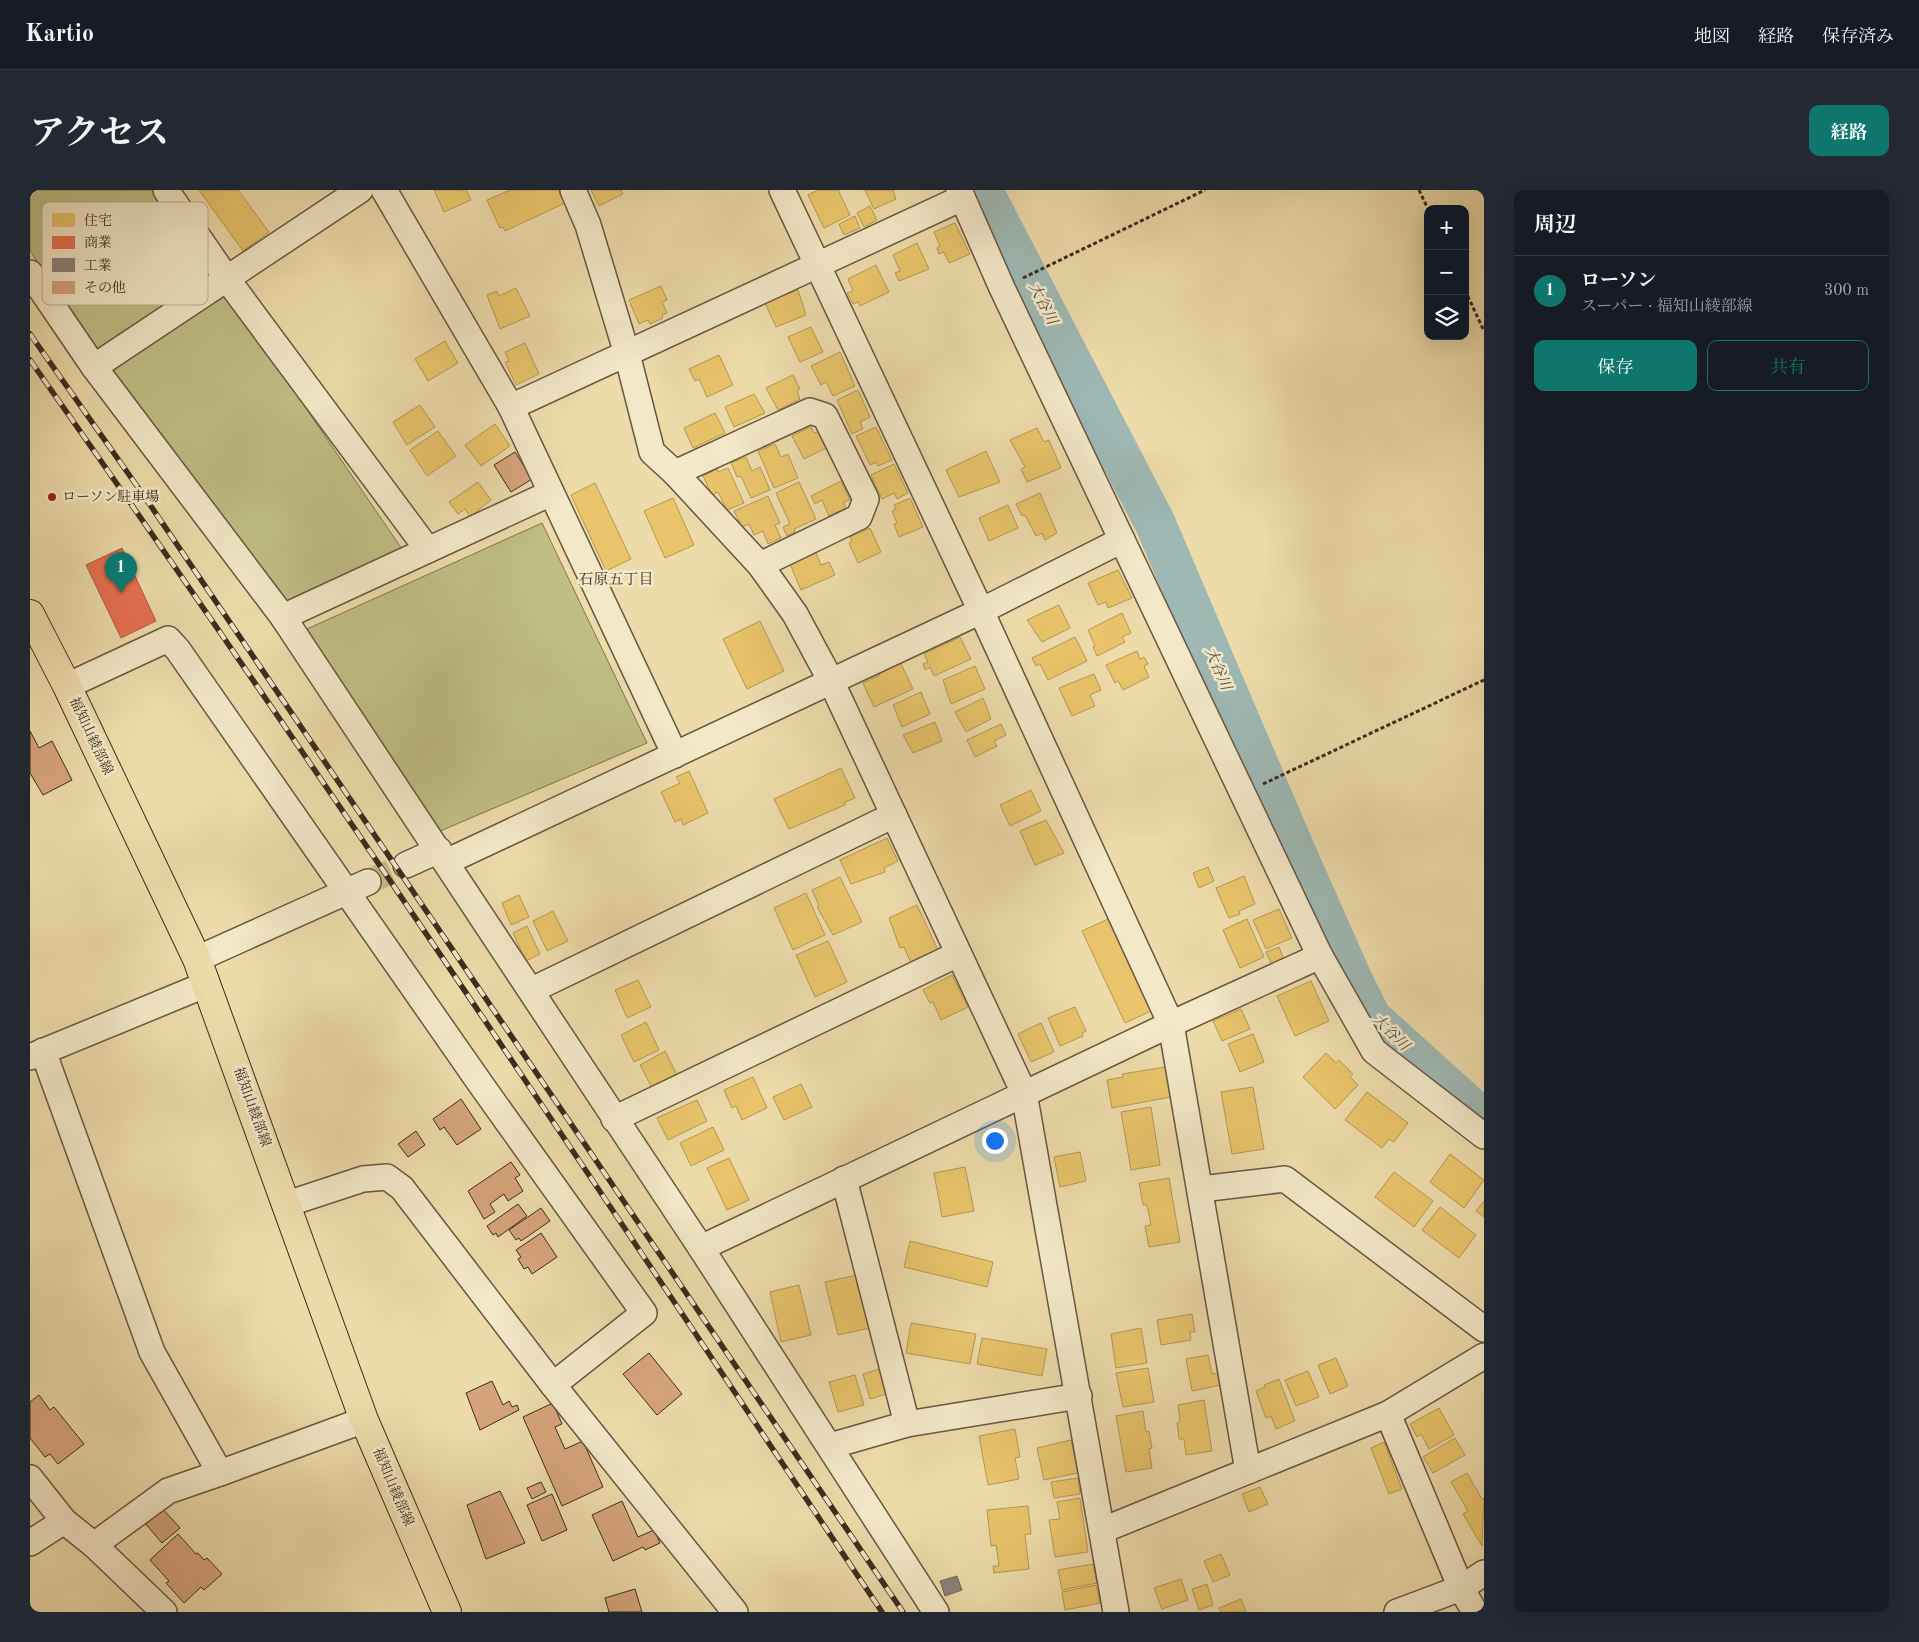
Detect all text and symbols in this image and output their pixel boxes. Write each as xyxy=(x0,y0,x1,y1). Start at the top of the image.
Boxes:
text: Kartio xyxy=(25,23,94,47)
text: 地図 xyxy=(1694,28,1730,46)
text: 経路 xyxy=(1758,28,1794,46)
text: 保存済み xyxy=(1822,28,1894,46)
button: 経路 xyxy=(1809,105,1889,156)
text: アクセス xyxy=(30,117,169,152)
legend xyxy=(42,202,208,305)
map controls xyxy=(1424,205,1469,340)
button: + xyxy=(1424,205,1469,250)
text: 住宅 xyxy=(84,213,112,228)
text: 周辺 xyxy=(1534,215,1576,236)
text: 商業 xyxy=(84,235,112,250)
button: − xyxy=(1424,250,1469,295)
text: 工業 xyxy=(84,258,112,273)
text: ローソン xyxy=(1581,272,1656,291)
text: その他 xyxy=(84,280,126,295)
water label: 大谷川 xyxy=(1025,280,1062,329)
text: 1 xyxy=(1545,283,1555,299)
text: 300 m xyxy=(1824,283,1869,299)
button: layers xyxy=(1424,295,1469,340)
text: スーパー · 福知山綾部線 xyxy=(1581,299,1753,315)
button: 保存 xyxy=(1534,340,1697,391)
button: 共有 xyxy=(1707,340,1869,391)
place label: ローソン駐車場 xyxy=(62,489,159,504)
marker: ローソン駐車場 xyxy=(46,491,58,503)
pin: 1 xyxy=(105,552,137,593)
district label: 石原五丁目 xyxy=(578,571,654,588)
water label: 大谷川 xyxy=(1201,645,1235,694)
street label: 福知山綾部線 xyxy=(67,695,116,777)
water label: 大谷川 xyxy=(1369,1010,1414,1056)
street label: 福知山綾部線 xyxy=(231,1065,274,1149)
your location xyxy=(982,1128,1008,1154)
street label: 福知山綾部線 xyxy=(370,1445,417,1528)

